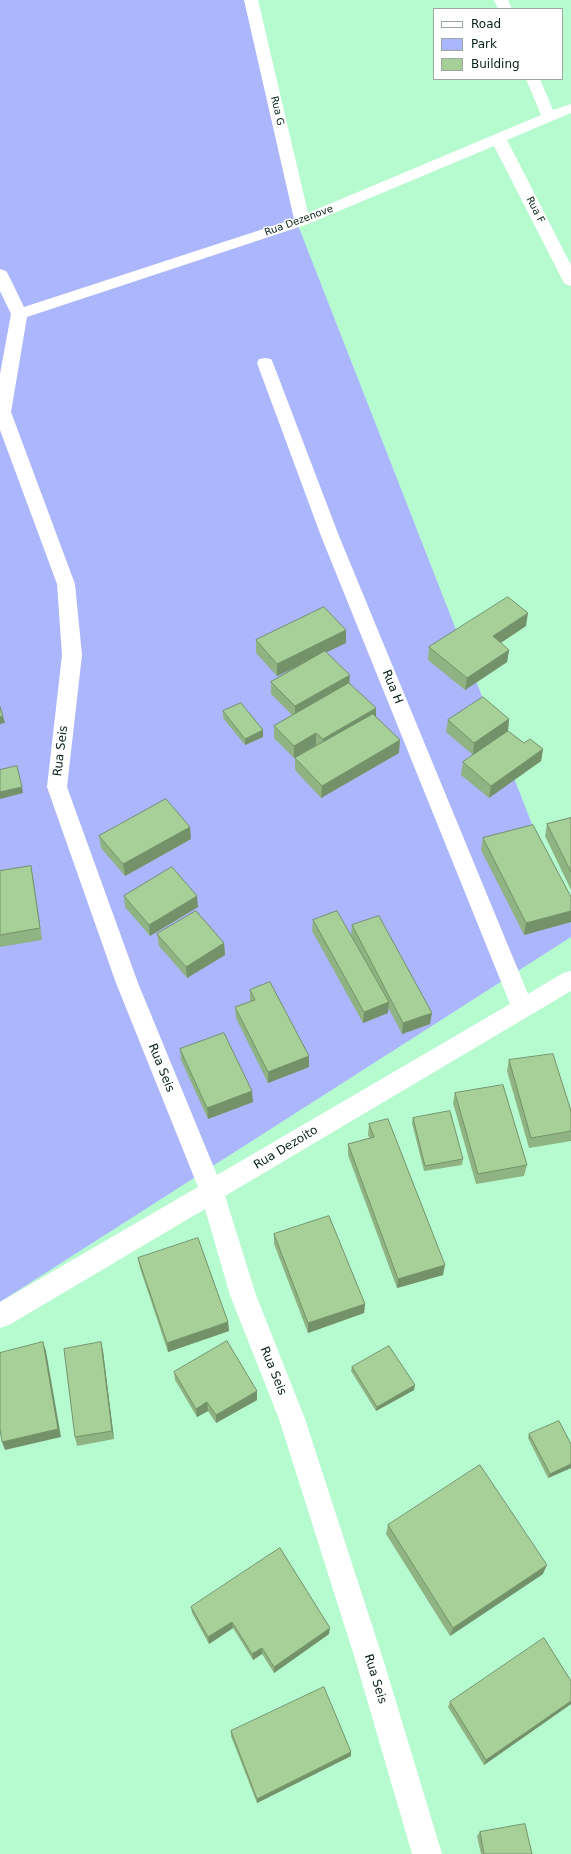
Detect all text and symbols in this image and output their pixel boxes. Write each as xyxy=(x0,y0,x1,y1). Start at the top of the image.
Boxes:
legend xyxy=(433,8,563,80)
text: Road xyxy=(471,17,501,31)
text: Park xyxy=(471,37,497,51)
text: Building xyxy=(471,57,520,71)
street label: Rua G xyxy=(268,95,286,127)
street label: Rua F xyxy=(523,195,547,225)
street label: Rua Dezenove xyxy=(263,203,335,239)
street label: Rua H xyxy=(379,668,405,706)
street label: Rua Seis xyxy=(51,725,71,777)
street label: Rua Seis xyxy=(145,1042,177,1094)
street label: Rua Dezoito xyxy=(251,1123,321,1173)
street label: Rua Seis xyxy=(257,1345,289,1397)
street label: Rua Seis xyxy=(361,1652,389,1706)

